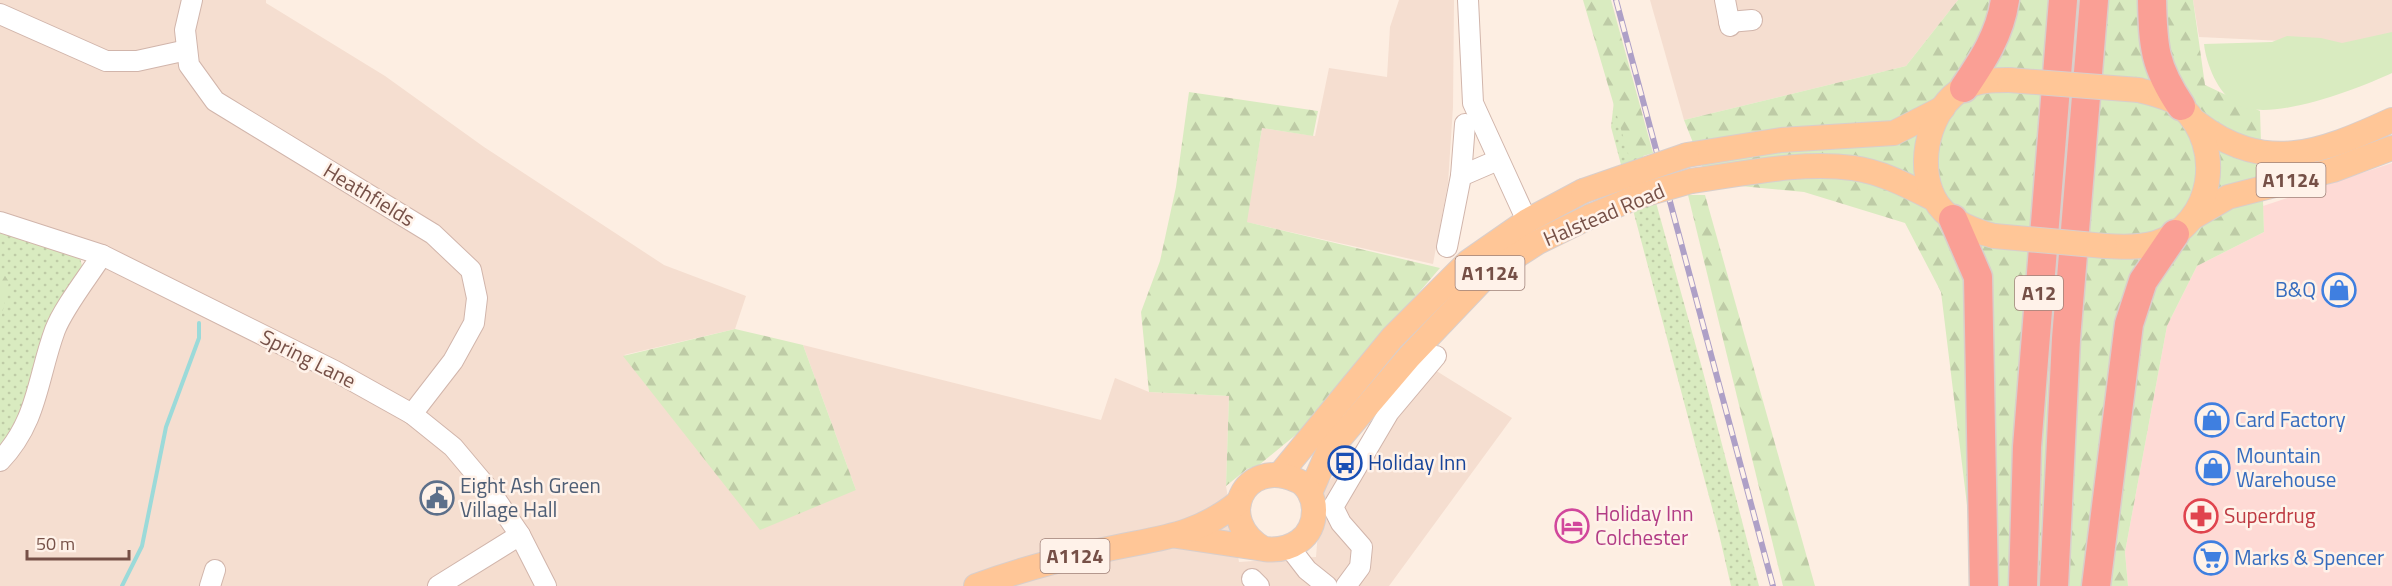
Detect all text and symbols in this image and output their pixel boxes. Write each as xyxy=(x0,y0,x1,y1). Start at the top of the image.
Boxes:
street label: Heathfields xyxy=(318,154,421,234)
road number: A1124 xyxy=(2256,163,2326,197)
street label: Halstead Road xyxy=(1538,174,1669,254)
road number: A1124 xyxy=(1456,256,1524,290)
shop icon: B&Q xyxy=(2321,272,2357,308)
place label: B&Q xyxy=(2275,273,2316,305)
road number: A12 xyxy=(2015,276,2063,310)
street label: Spring Lane xyxy=(255,320,362,396)
shop icon: Card Factory xyxy=(2194,402,2230,438)
place label: Card Factory xyxy=(2235,403,2346,435)
place label: Mountain Warehouse xyxy=(2236,439,2336,495)
bus stop icon: Holiday Inn xyxy=(1327,445,1363,481)
place label: Holiday Inn xyxy=(1368,446,1467,478)
shop icon: Mountain Warehouse xyxy=(2195,450,2231,486)
place label: Eight Ash Green Village Hall xyxy=(460,469,601,525)
public building icon: Eight Ash Green Village Hall xyxy=(419,480,455,516)
place label: Holiday Inn Colchester xyxy=(1595,497,1694,553)
pharmacy icon: Superdrug xyxy=(2183,498,2219,534)
place label: Superdrug xyxy=(2224,499,2316,531)
hotel icon: Holiday Inn Colchester xyxy=(1554,508,1590,544)
scale bar xyxy=(27,523,129,561)
text: 50 m xyxy=(36,530,75,557)
road number: A1124 xyxy=(1040,539,1110,573)
supermarket icon: Marks & Spencer xyxy=(2193,540,2229,576)
place label: Marks & Spencer xyxy=(2234,541,2384,573)

